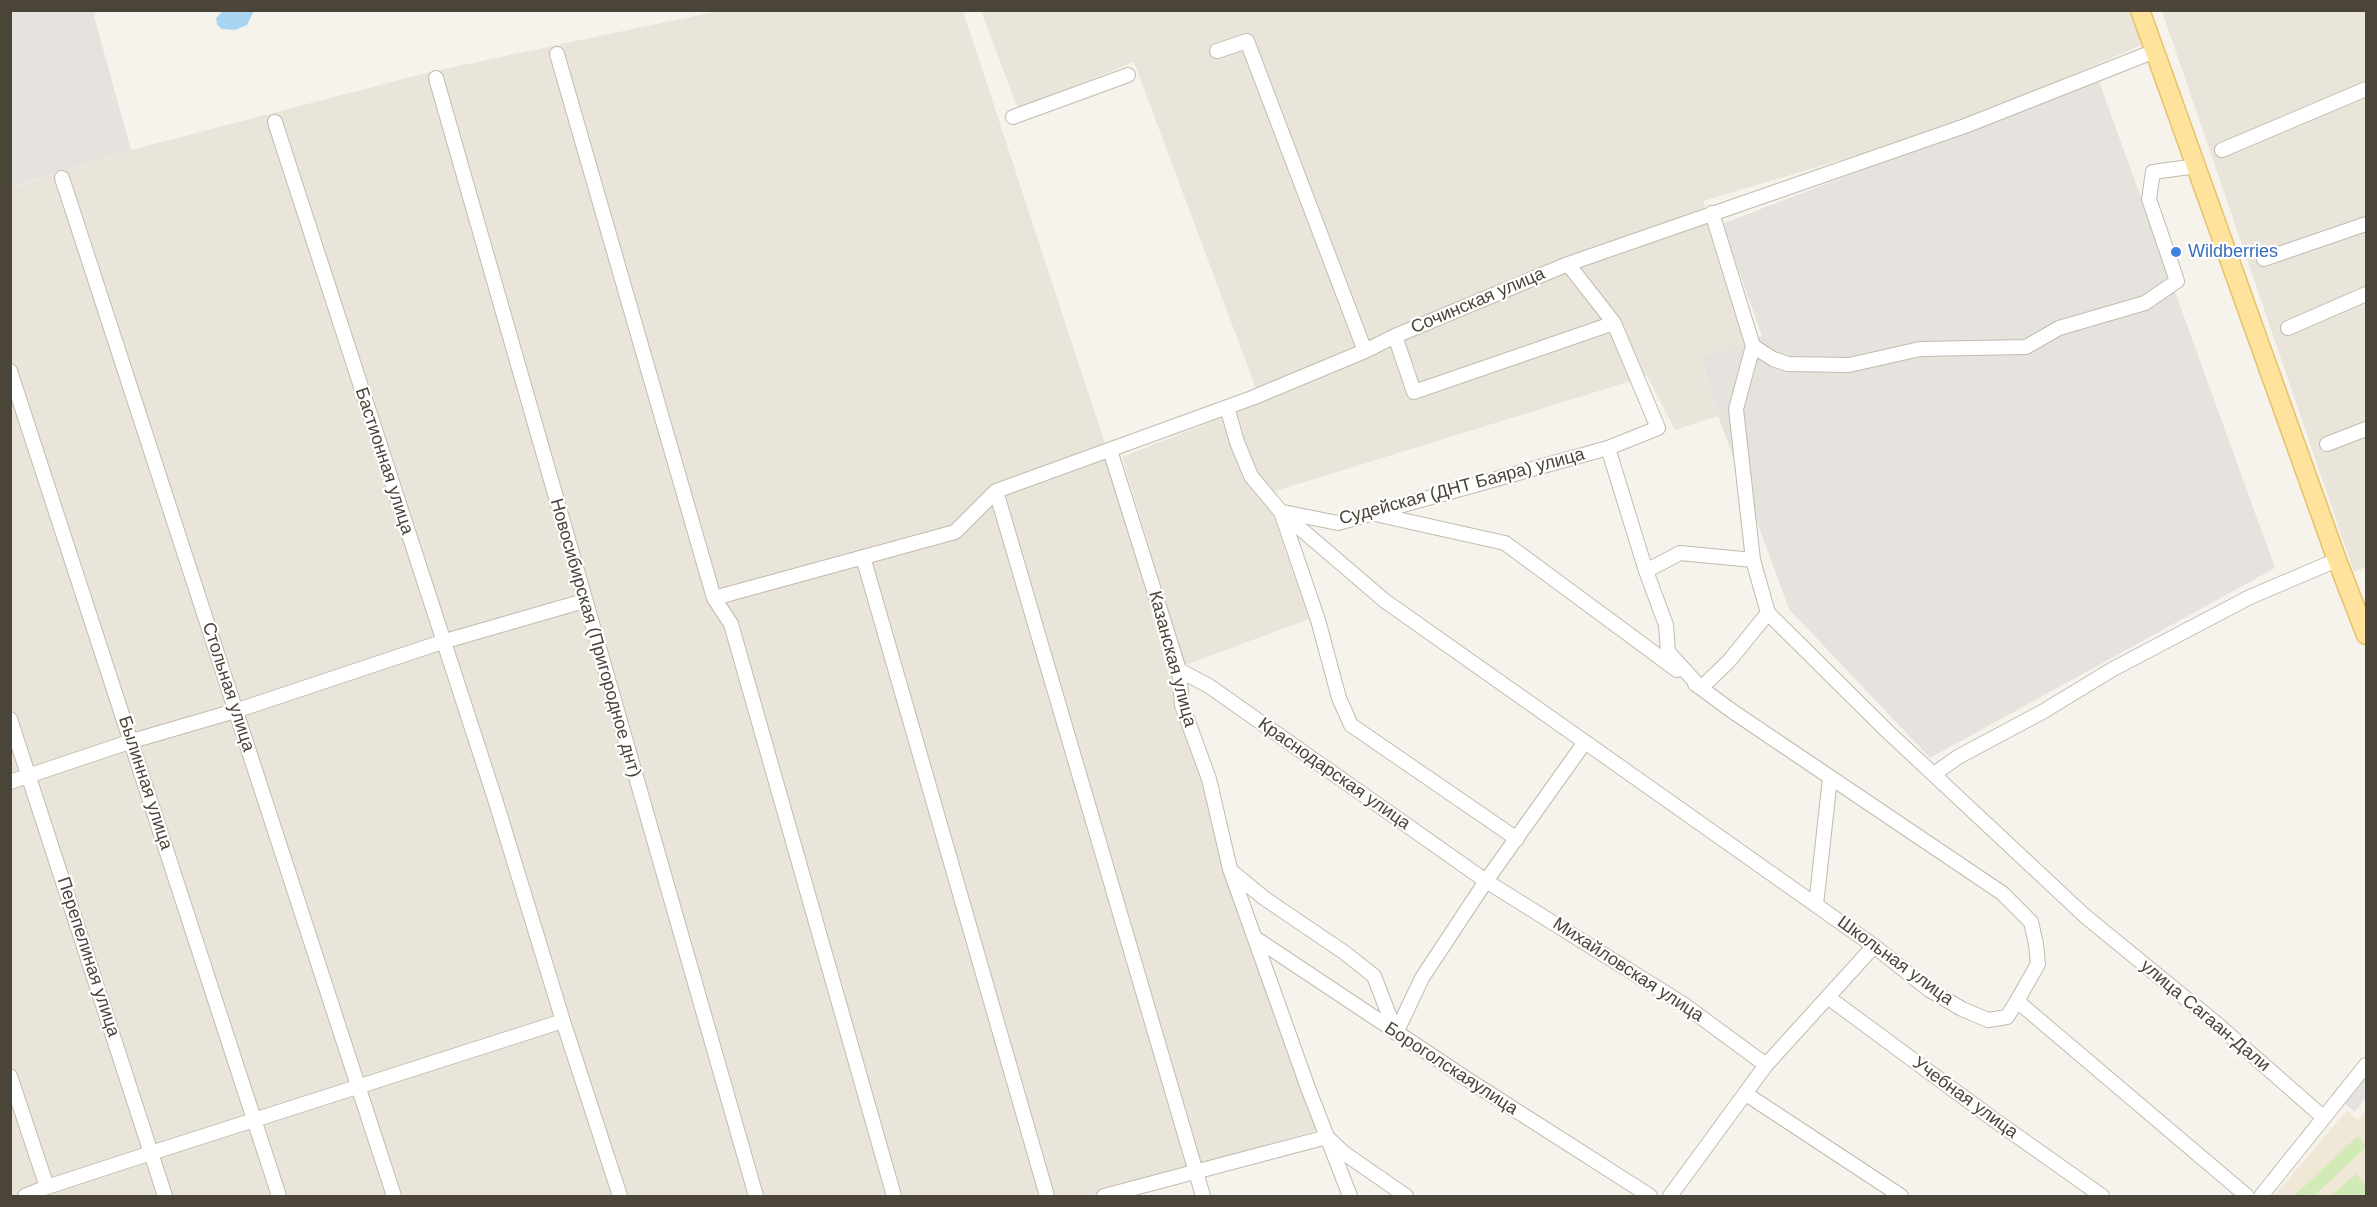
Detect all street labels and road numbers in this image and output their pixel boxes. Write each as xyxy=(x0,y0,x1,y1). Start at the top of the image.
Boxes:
street label: Сочинская улица xyxy=(1408,263,1548,339)
street label: Бастионная улица xyxy=(350,385,418,537)
street label: Судейская (ДНТ Баяра) улица xyxy=(1337,444,1587,530)
street label: Новосибирская (Пригородное днт) xyxy=(545,496,645,780)
street label: Казанская улица xyxy=(1143,589,1201,729)
street label: Стольная улица xyxy=(197,620,259,754)
street label: Былинная улица xyxy=(113,713,177,853)
street label: Краснодарская улица xyxy=(1254,713,1414,835)
street label: Перепелиная улица xyxy=(52,874,124,1040)
street label: Школьная улица xyxy=(1833,912,1957,1010)
street label: Михайловская улица xyxy=(1549,913,1707,1027)
street label: улица Сагаан-Дали xyxy=(2136,955,2274,1077)
street label: Бороголскаяулица xyxy=(1380,1018,1522,1120)
street label: Учебная улица xyxy=(1908,1052,2022,1144)

